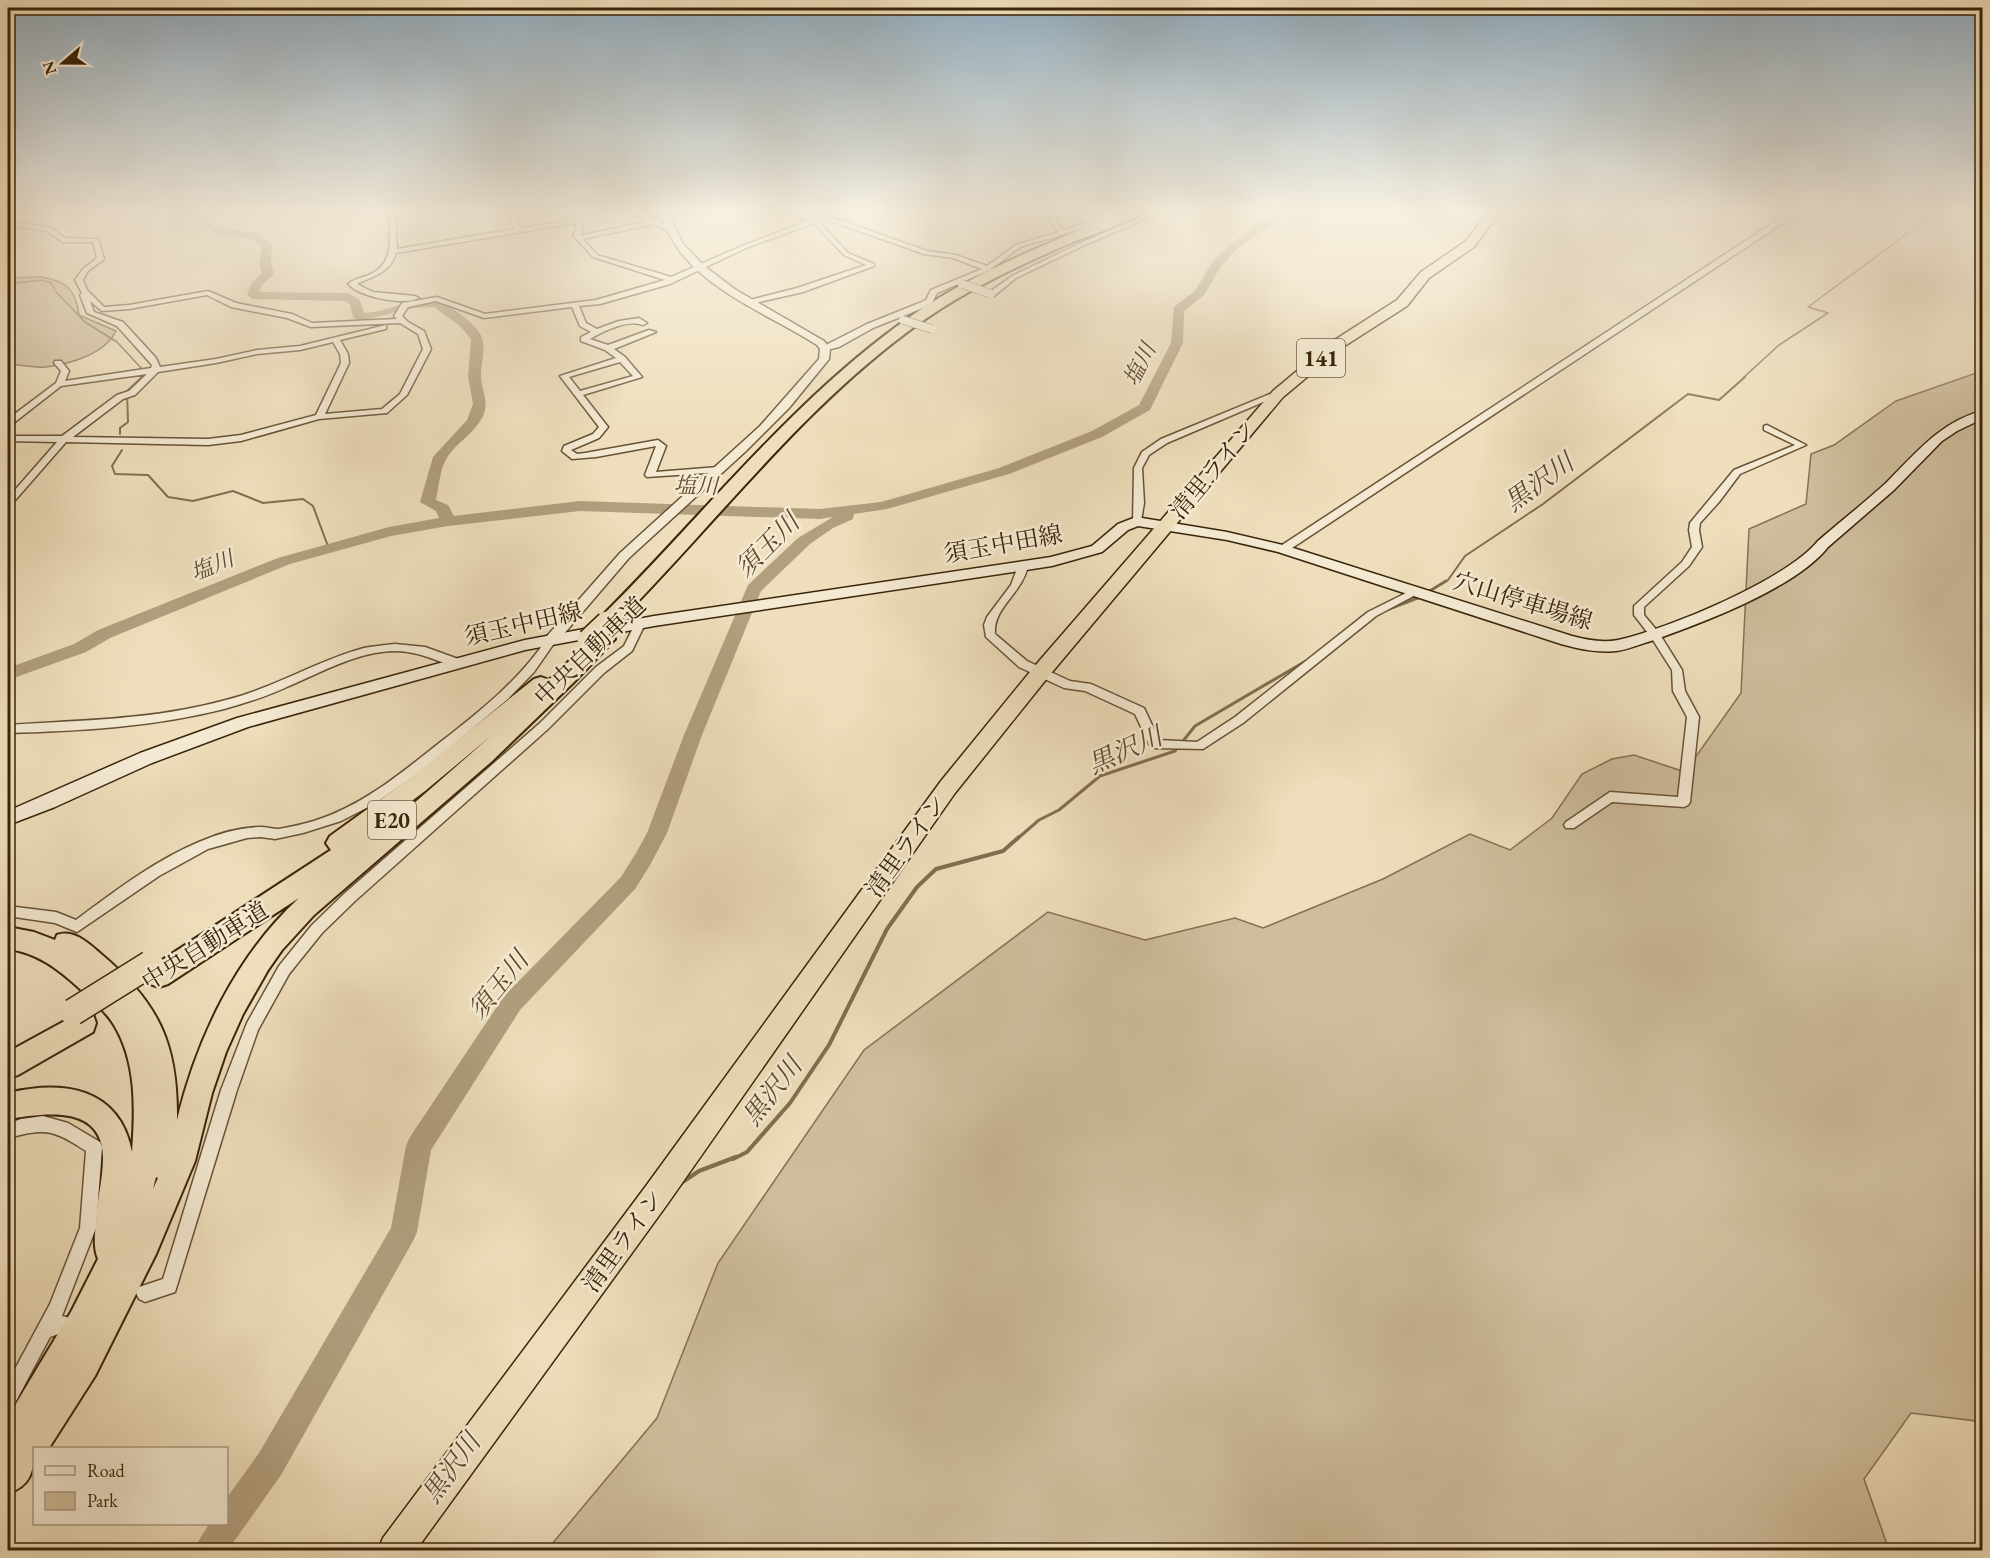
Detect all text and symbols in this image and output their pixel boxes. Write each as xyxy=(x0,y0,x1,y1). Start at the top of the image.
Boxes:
north arrow xyxy=(33,33,93,93)
text: N xyxy=(37,58,61,78)
water label: 塩川 xyxy=(1117,336,1163,390)
road number: 141 xyxy=(1297,339,1345,377)
street label: 清里ライン xyxy=(1162,414,1263,525)
water label: 黒沢川 xyxy=(1497,444,1583,519)
water label: 塩川 xyxy=(673,470,720,501)
water label: 須玉川 xyxy=(727,503,809,585)
street label: 須玉中田線 xyxy=(941,518,1065,569)
water label: 塩川 xyxy=(186,543,240,587)
street label: 穴山停車場線 xyxy=(1450,565,1597,636)
street label: 中央自動車道 xyxy=(527,589,652,712)
street label: 須玉中田線 xyxy=(461,595,585,652)
water label: 黒沢川 xyxy=(1082,717,1170,781)
street label: 清里ライン xyxy=(858,788,953,903)
road number: E20 xyxy=(368,801,416,839)
street label: 中央自動車道 xyxy=(135,894,274,997)
water label: 須玉川 xyxy=(460,942,538,1026)
water label: 黒沢川 xyxy=(735,1047,811,1132)
street label: 清里ライン xyxy=(575,1183,670,1298)
water label: 黒沢川 xyxy=(414,1424,489,1510)
legend xyxy=(33,1447,228,1525)
text: Road xyxy=(87,1459,126,1482)
text: Park xyxy=(87,1489,118,1512)

